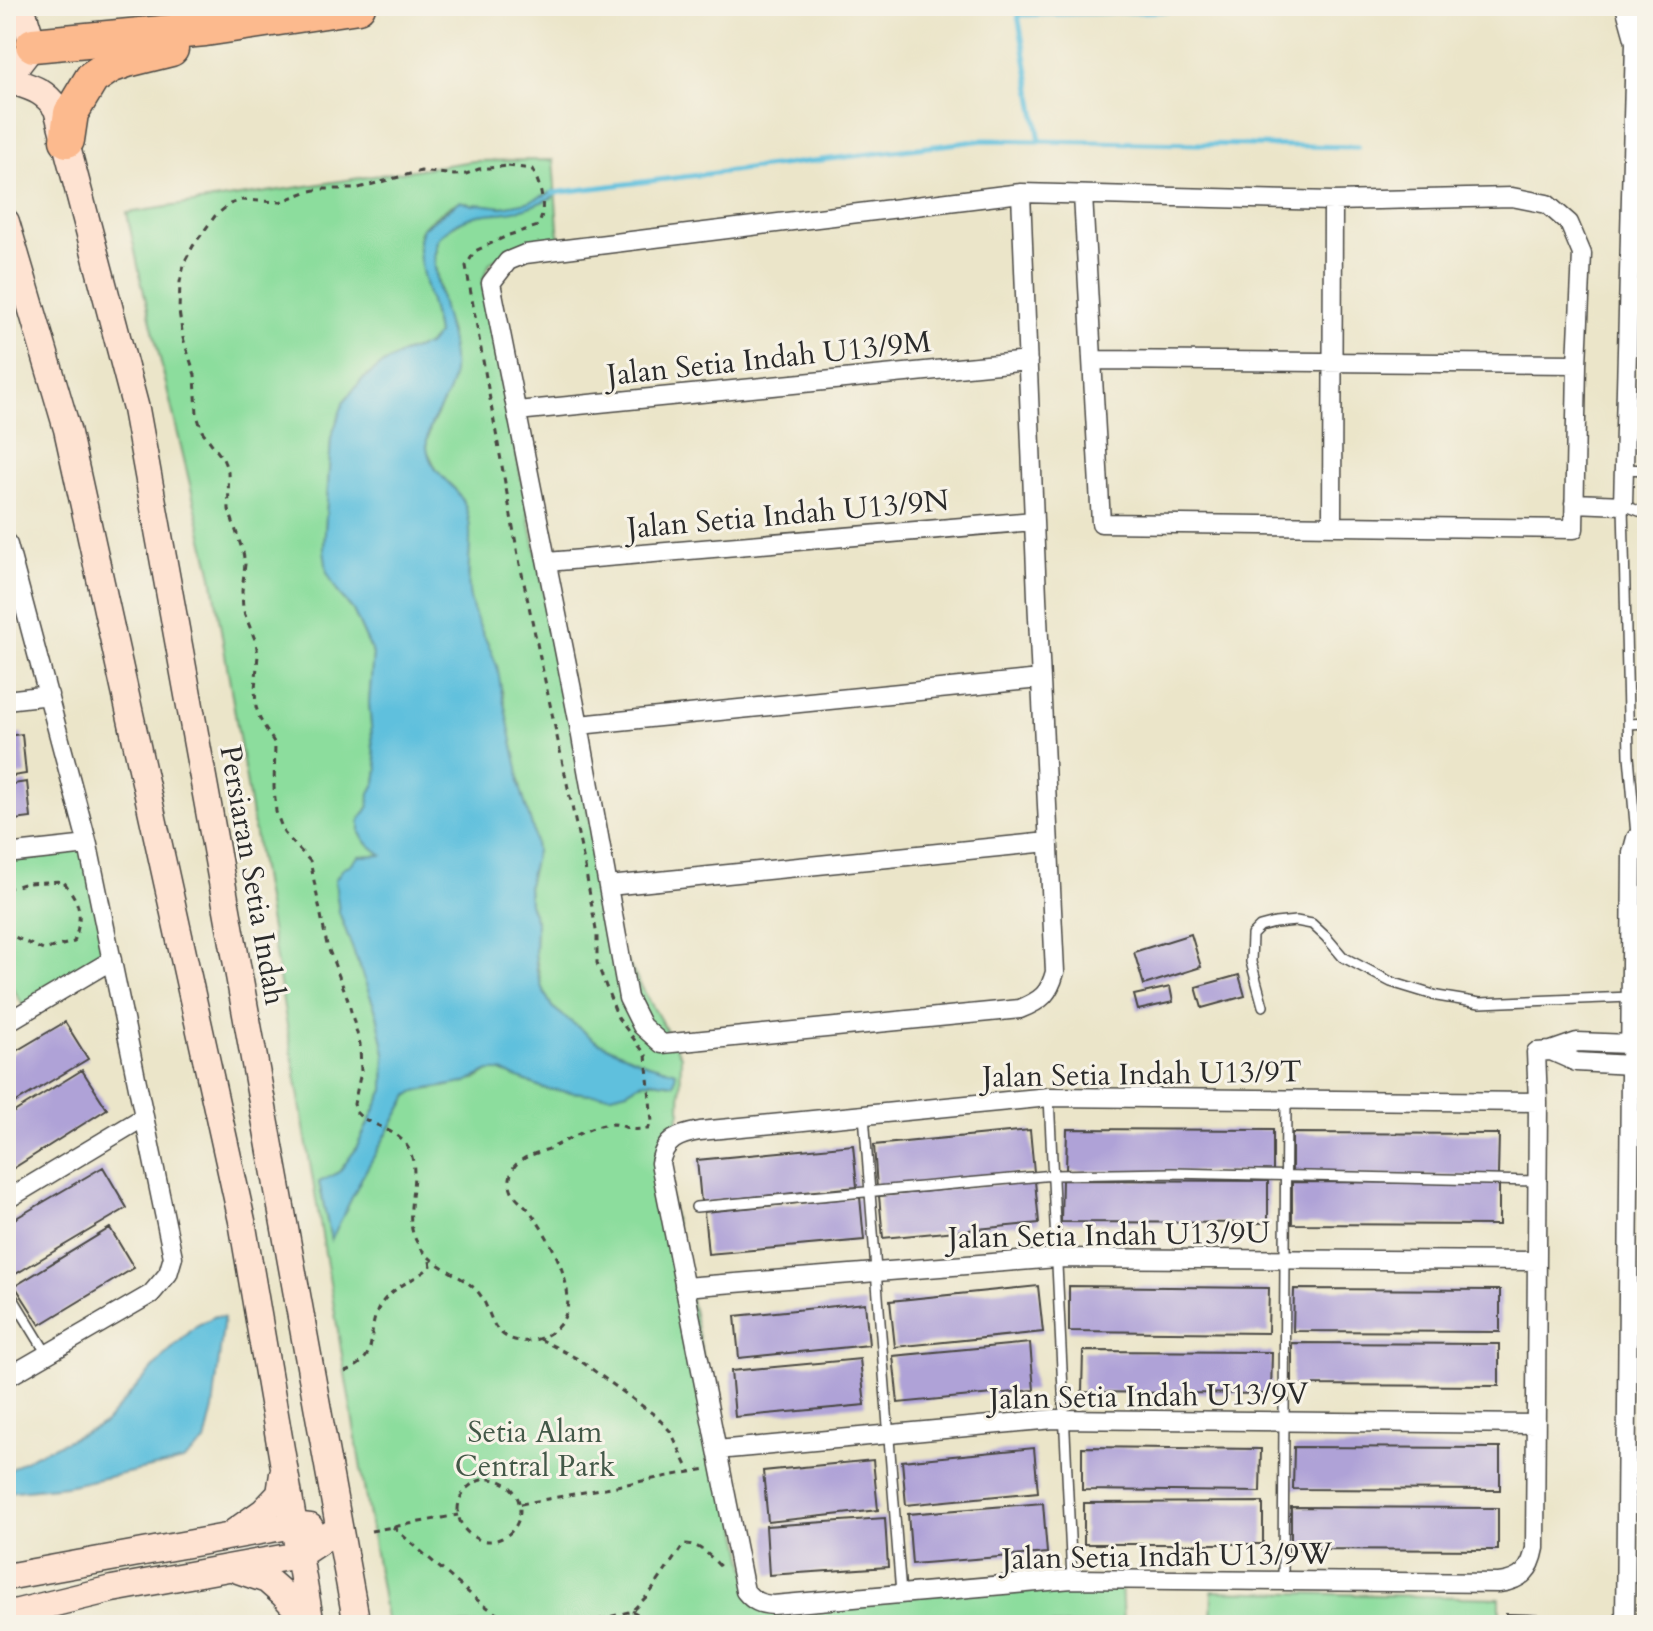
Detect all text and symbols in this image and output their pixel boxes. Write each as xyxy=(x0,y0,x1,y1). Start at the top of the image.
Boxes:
street label: Jalan Setia Indah U13/9M xyxy=(601,321,933,396)
street label: Jalan Setia Indah U13/9N xyxy=(621,480,951,549)
street label: Persiaran Setia Indah xyxy=(209,742,296,1009)
street label: Jalan Setia Indah U13/9T xyxy=(978,1051,1302,1098)
street label: Jalan Setia Indah U13/9U xyxy=(944,1212,1271,1259)
street label: Jalan Setia Indah U13/9V xyxy=(985,1373,1309,1420)
park label: Setia Alam Central Park xyxy=(455,1412,615,1487)
street label: Jalan Setia Indah U13/9W xyxy=(997,1533,1334,1580)

